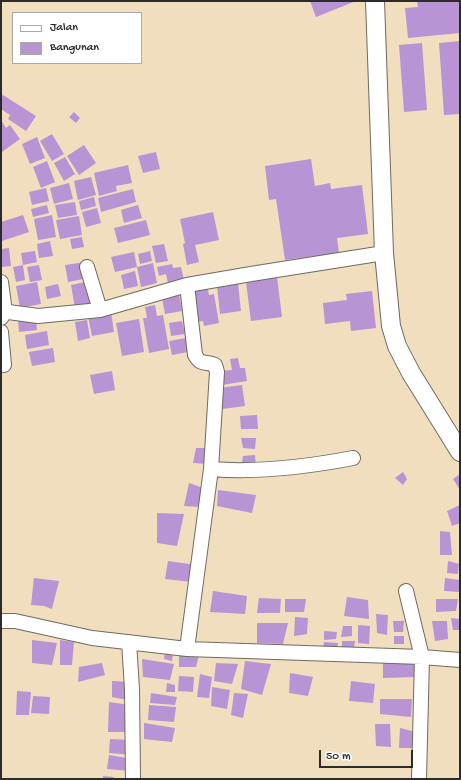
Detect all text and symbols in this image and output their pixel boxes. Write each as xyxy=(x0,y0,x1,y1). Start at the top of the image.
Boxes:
legend xyxy=(12,12,142,64)
text: Jalan xyxy=(50,21,78,35)
text: Bangunan xyxy=(50,41,99,55)
scale bar xyxy=(321,742,415,768)
text: 50 m xyxy=(326,750,351,764)

